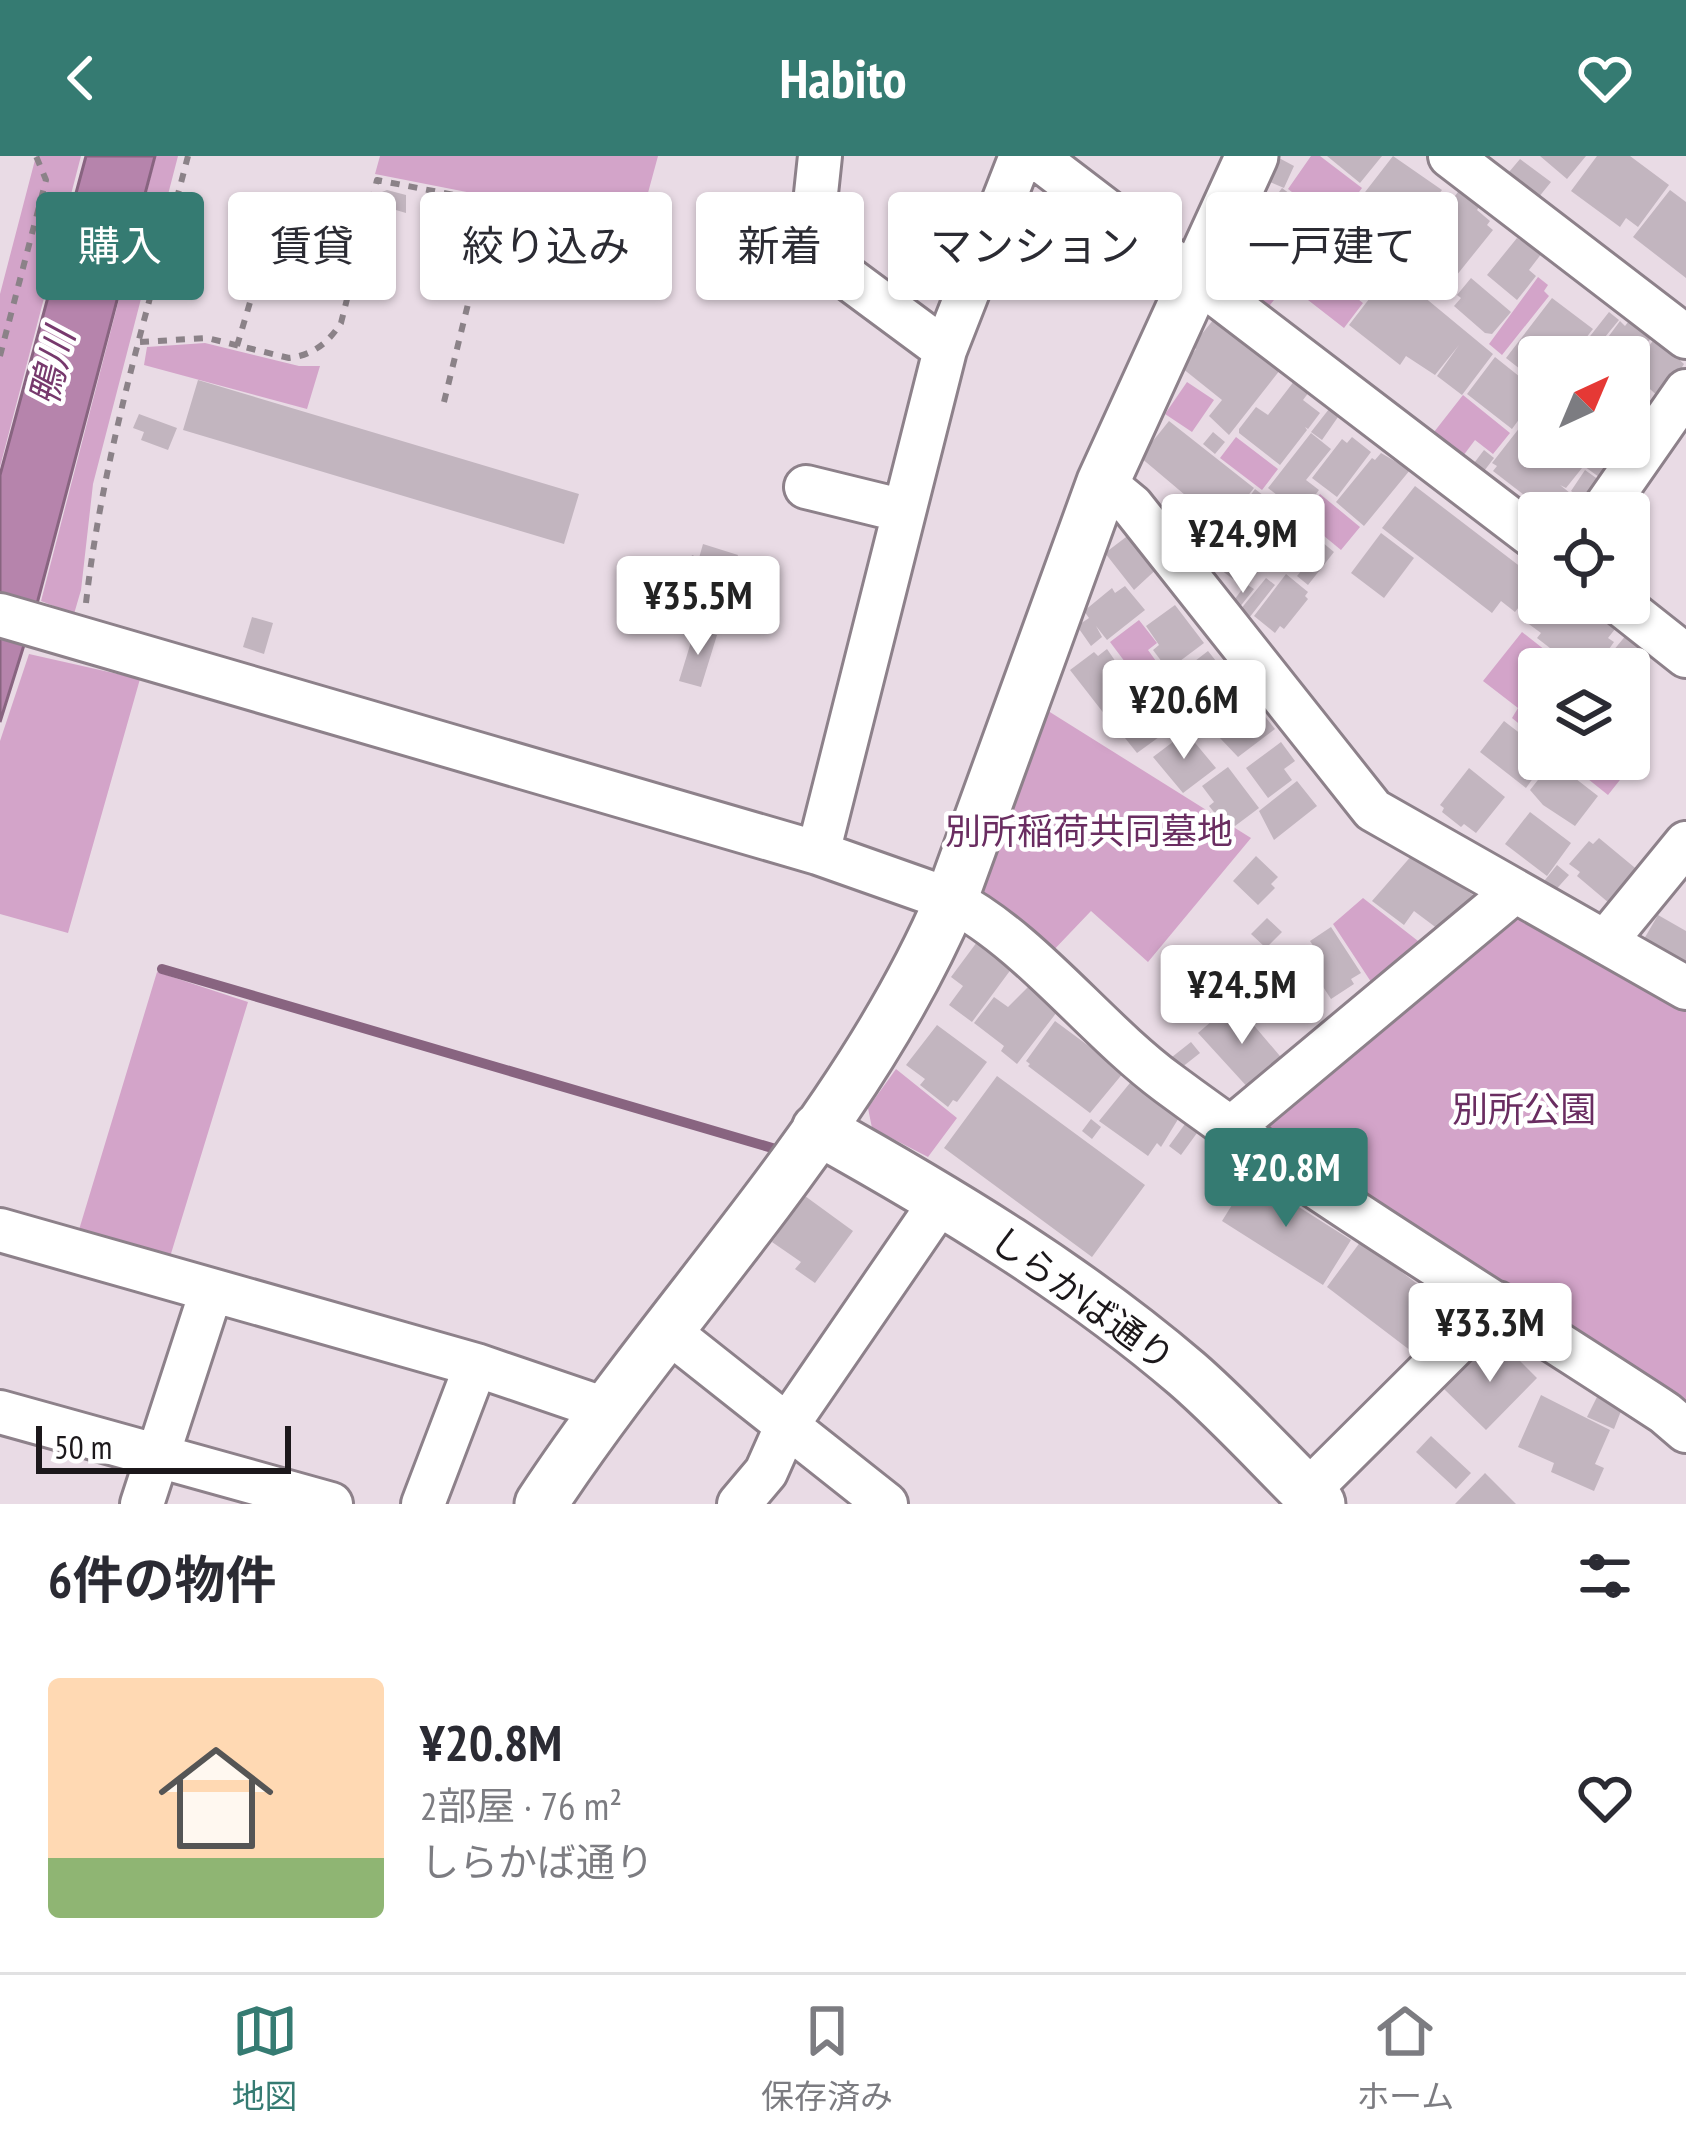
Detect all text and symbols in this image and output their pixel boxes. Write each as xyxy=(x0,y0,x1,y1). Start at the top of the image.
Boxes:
text: Habito xyxy=(780,43,906,113)
icon: back xyxy=(48,45,114,111)
icon: heart xyxy=(1572,45,1638,111)
chip: 購入 xyxy=(36,192,204,300)
chip: 賃貸 xyxy=(228,192,396,300)
chip: 絞り込み xyxy=(420,192,672,300)
chip: 新着 xyxy=(696,192,864,300)
chip: マンション xyxy=(888,192,1182,300)
chip: 一戸建て xyxy=(1206,192,1458,300)
water label: 鴨川 xyxy=(17,319,86,411)
north arrow xyxy=(1518,336,1650,468)
map controls xyxy=(1518,336,1650,780)
button: locate xyxy=(1518,492,1650,624)
pin: ¥24.9M xyxy=(1145,494,1341,596)
text: ¥24.9M xyxy=(1189,507,1297,558)
pin: ¥35.5M xyxy=(600,556,796,658)
text: ¥35.5M xyxy=(644,569,752,620)
button: layers xyxy=(1518,648,1650,780)
pin: ¥20.6M xyxy=(1086,660,1282,762)
text: ¥20.6M xyxy=(1130,673,1238,724)
park label: 別所稲荷共同墓地 xyxy=(945,807,1233,854)
pin: ¥24.5M xyxy=(1144,945,1340,1047)
text: ¥24.5M xyxy=(1188,958,1296,1009)
park label: 別所公園 xyxy=(1452,1085,1596,1132)
pin: ¥20.8M xyxy=(1188,1128,1384,1230)
text: ¥20.8M xyxy=(1232,1141,1340,1192)
street label: しらかば通り xyxy=(982,1216,1184,1380)
pin: ¥33.3M xyxy=(1392,1283,1588,1385)
text: ¥33.3M xyxy=(1436,1296,1544,1347)
scale bar xyxy=(36,1420,291,1473)
text: 50 m xyxy=(54,1425,112,1468)
icon: filters xyxy=(1572,1543,1638,1609)
text: 6件の物件 xyxy=(48,1546,276,1612)
text: ¥20.8M xyxy=(420,1709,562,1775)
icon: home xyxy=(144,1726,288,1870)
icon: heart xyxy=(1572,1765,1638,1831)
text: 2部屋 · 76 m² xyxy=(420,1780,622,1831)
text: しらかば通り xyxy=(420,1836,654,1887)
tab: 地図 xyxy=(232,1998,298,2118)
tab: 保存済み xyxy=(761,1998,893,2118)
tab: ホーム xyxy=(1356,1998,1454,2118)

